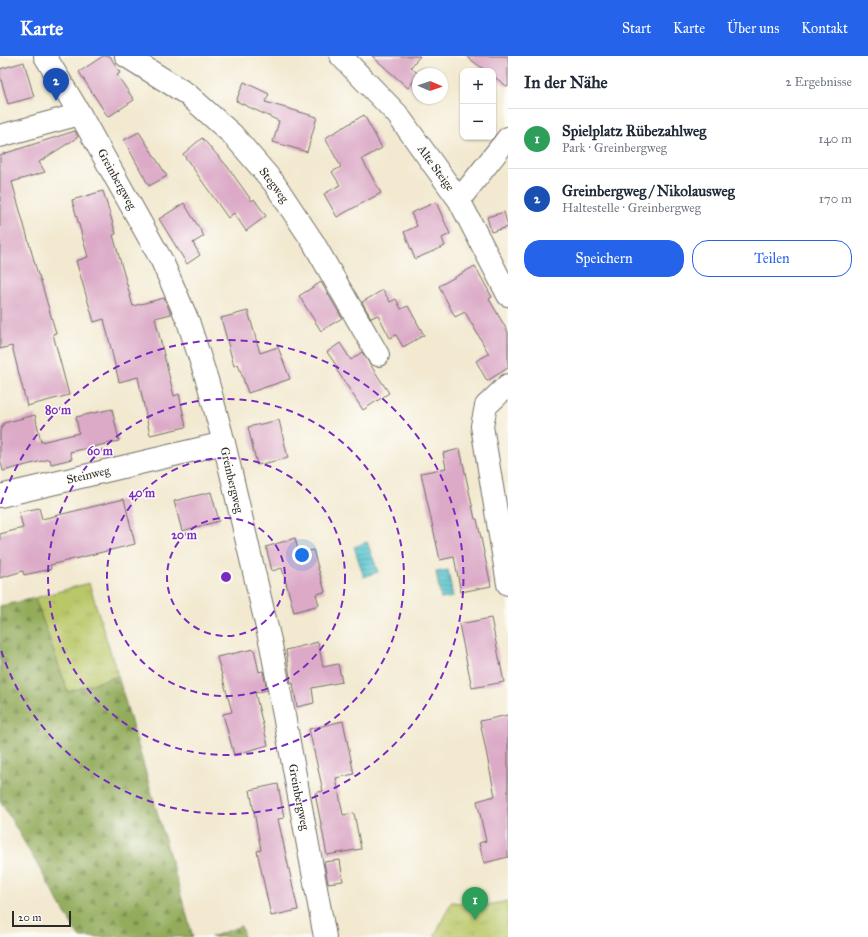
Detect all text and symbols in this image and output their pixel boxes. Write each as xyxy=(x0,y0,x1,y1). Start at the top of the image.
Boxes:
text: Karte xyxy=(20,17,63,40)
text: Start xyxy=(622,20,651,37)
text: Karte xyxy=(673,20,705,37)
text: Über uns xyxy=(727,20,779,37)
text: Kontakt xyxy=(801,20,848,37)
pin: 2 xyxy=(43,68,69,101)
north arrow xyxy=(412,68,448,104)
map controls xyxy=(460,68,496,140)
button: + xyxy=(460,68,496,104)
text: In der Nähe xyxy=(524,72,608,93)
text: 2 Ergebnisse xyxy=(785,74,852,90)
button: − xyxy=(460,104,496,140)
text: Spielplatz Rübezahlweg xyxy=(562,122,706,140)
text: 1 xyxy=(534,131,540,147)
text: 140 m xyxy=(818,131,852,147)
text: Park · Greinbergweg xyxy=(562,140,667,156)
street label: Alte Steige xyxy=(413,142,457,194)
street label: Greinbergweg xyxy=(94,146,140,213)
street label: Stegweg xyxy=(255,165,292,206)
text: Greinbergweg / Nikolausweg xyxy=(562,182,735,200)
text: 2 xyxy=(534,191,540,207)
text: 170 m xyxy=(819,191,852,207)
text: Haltestelle · Greinbergweg xyxy=(562,200,701,216)
button: Speichern xyxy=(524,240,684,277)
button: Teilen xyxy=(692,240,852,277)
text: 80 m xyxy=(45,403,72,417)
text: 60 m xyxy=(87,444,114,458)
street label: Greinbergweg xyxy=(217,446,246,515)
street label: Steinweg xyxy=(65,463,112,488)
text: 40 m xyxy=(129,486,156,501)
text: 20 m xyxy=(171,528,198,542)
your location xyxy=(292,545,312,565)
centre of rings xyxy=(219,570,233,584)
street label: Greinbergweg xyxy=(285,763,312,832)
pin: 1 xyxy=(462,887,488,920)
scale bar xyxy=(12,909,71,928)
text: 20 m xyxy=(18,911,41,924)

